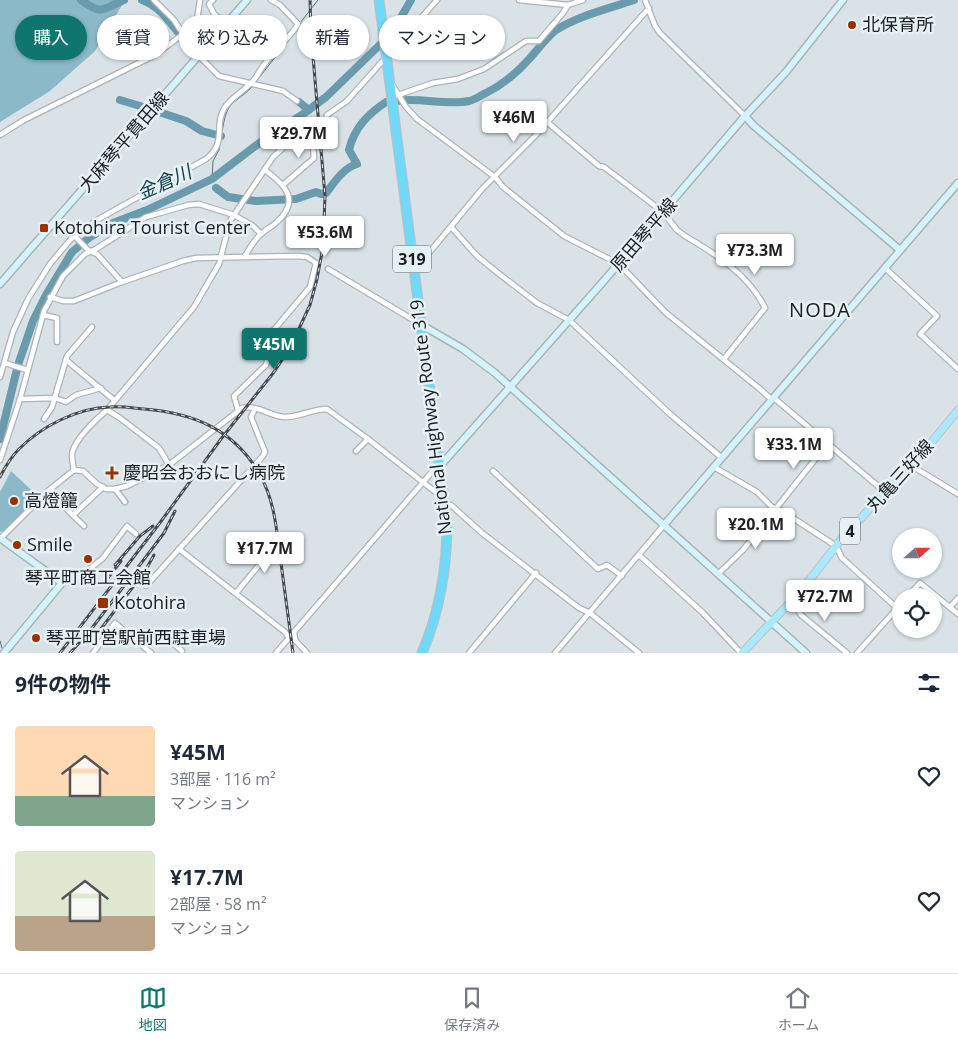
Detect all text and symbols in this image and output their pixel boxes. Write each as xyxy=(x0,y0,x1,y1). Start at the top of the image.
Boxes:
place label: 北保育所 xyxy=(862,12,934,36)
chip: 購入 xyxy=(15,15,87,60)
chip: 賃貸 xyxy=(97,15,169,60)
chip: 絞り込み xyxy=(179,15,287,60)
chip: 新着 xyxy=(297,15,369,60)
chip: マンション xyxy=(379,15,505,60)
marker: 北保育所 xyxy=(846,19,858,31)
street label: 大麻琴平貫田線 xyxy=(73,86,174,197)
pin: ¥46M xyxy=(484,100,544,143)
text: ¥46M xyxy=(493,106,535,128)
pin: ¥29.7M xyxy=(258,116,340,159)
text: ¥29.7M xyxy=(271,122,327,144)
water label: 金倉川 xyxy=(133,158,197,205)
street label: 原田琴平線 xyxy=(605,193,682,276)
place label: Kotohira Tourist Center xyxy=(54,215,251,239)
pin: ¥53.6M xyxy=(284,216,366,258)
text: ¥53.6M xyxy=(297,221,353,243)
marker: Kotohira Tourist Center xyxy=(38,222,50,234)
pin: ¥73.3M xyxy=(714,234,796,276)
text: ¥73.3M xyxy=(727,239,783,261)
road number: 319 xyxy=(393,245,431,272)
district label: NODA xyxy=(789,296,851,323)
street label: National Highway Route 319 xyxy=(404,298,456,536)
pin: ¥45M xyxy=(244,328,304,370)
text: ¥45M xyxy=(253,333,295,355)
pin: ¥33.1M xyxy=(753,428,835,470)
text: ¥33.1M xyxy=(766,433,822,455)
street label: 丸亀三好線 xyxy=(860,434,938,517)
place label: 慶昭会おおにし病院 xyxy=(123,460,285,484)
marker: 慶昭会おおにし病院 xyxy=(105,466,119,480)
place label: 高燈籠 xyxy=(24,488,78,512)
marker: 高燈籠 xyxy=(8,495,20,507)
pin: ¥20.1M xyxy=(715,508,797,550)
text: ¥20.1M xyxy=(728,513,784,535)
road number: 4 xyxy=(840,518,860,544)
north arrow xyxy=(892,528,942,578)
map controls xyxy=(892,528,942,638)
place label: Smile xyxy=(27,532,73,556)
pin: ¥17.7M xyxy=(224,532,306,574)
text: ¥17.7M xyxy=(237,537,293,559)
marker: Smile xyxy=(11,539,23,551)
marker: 琴平町商工会館 xyxy=(82,553,94,565)
place label: 琴平町商工会館 xyxy=(25,565,151,589)
pin: ¥72.7M xyxy=(784,580,866,622)
text: ¥72.7M xyxy=(797,585,853,607)
button: locate xyxy=(892,588,942,638)
place label: Kotohira xyxy=(114,590,186,614)
marker: Kotohira xyxy=(96,596,110,610)
place label: 琴平町営駅前西駐車場 xyxy=(46,625,226,649)
marker: 琴平町営駅前西駐車場 xyxy=(30,632,42,644)
icon: filters xyxy=(915,669,943,697)
text: 9件の物件 xyxy=(15,670,111,698)
text: ¥45M xyxy=(170,738,226,766)
icon: home xyxy=(55,746,115,806)
icon: heart xyxy=(915,762,943,790)
text: 3部屋 · 116 m² xyxy=(170,768,276,790)
text: マンション xyxy=(170,792,250,814)
text: ¥17.7M xyxy=(170,863,244,891)
icon: home xyxy=(55,871,115,931)
icon: heart xyxy=(915,887,943,915)
text: 2部屋 · 58 m² xyxy=(170,893,267,915)
text: マンション xyxy=(170,917,250,939)
tab: 地図 xyxy=(139,984,167,1034)
tab: 保存済み xyxy=(444,984,500,1034)
tab: ホーム xyxy=(778,984,819,1034)

